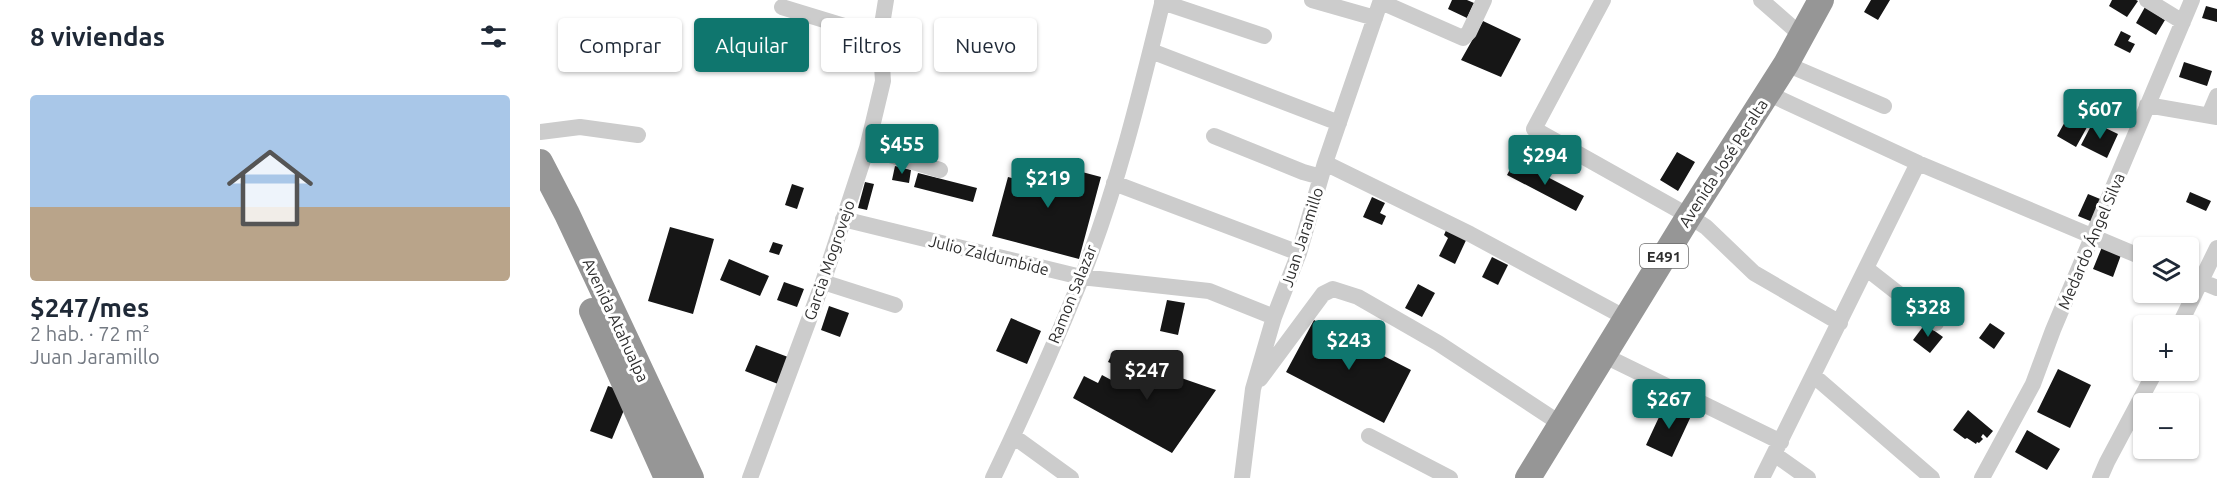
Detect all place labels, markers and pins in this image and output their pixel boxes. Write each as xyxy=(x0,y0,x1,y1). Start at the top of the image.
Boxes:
pin: $607 xyxy=(2064,89,2136,140)
pin: $455 xyxy=(866,124,938,175)
pin: $294 xyxy=(1509,135,1581,186)
pin: $219 xyxy=(1012,158,1084,209)
pin: $328 xyxy=(1892,287,1964,338)
pin: $243 xyxy=(1313,320,1385,371)
pin: $247 xyxy=(1111,350,1183,401)
pin: $267 xyxy=(1633,379,1705,430)

